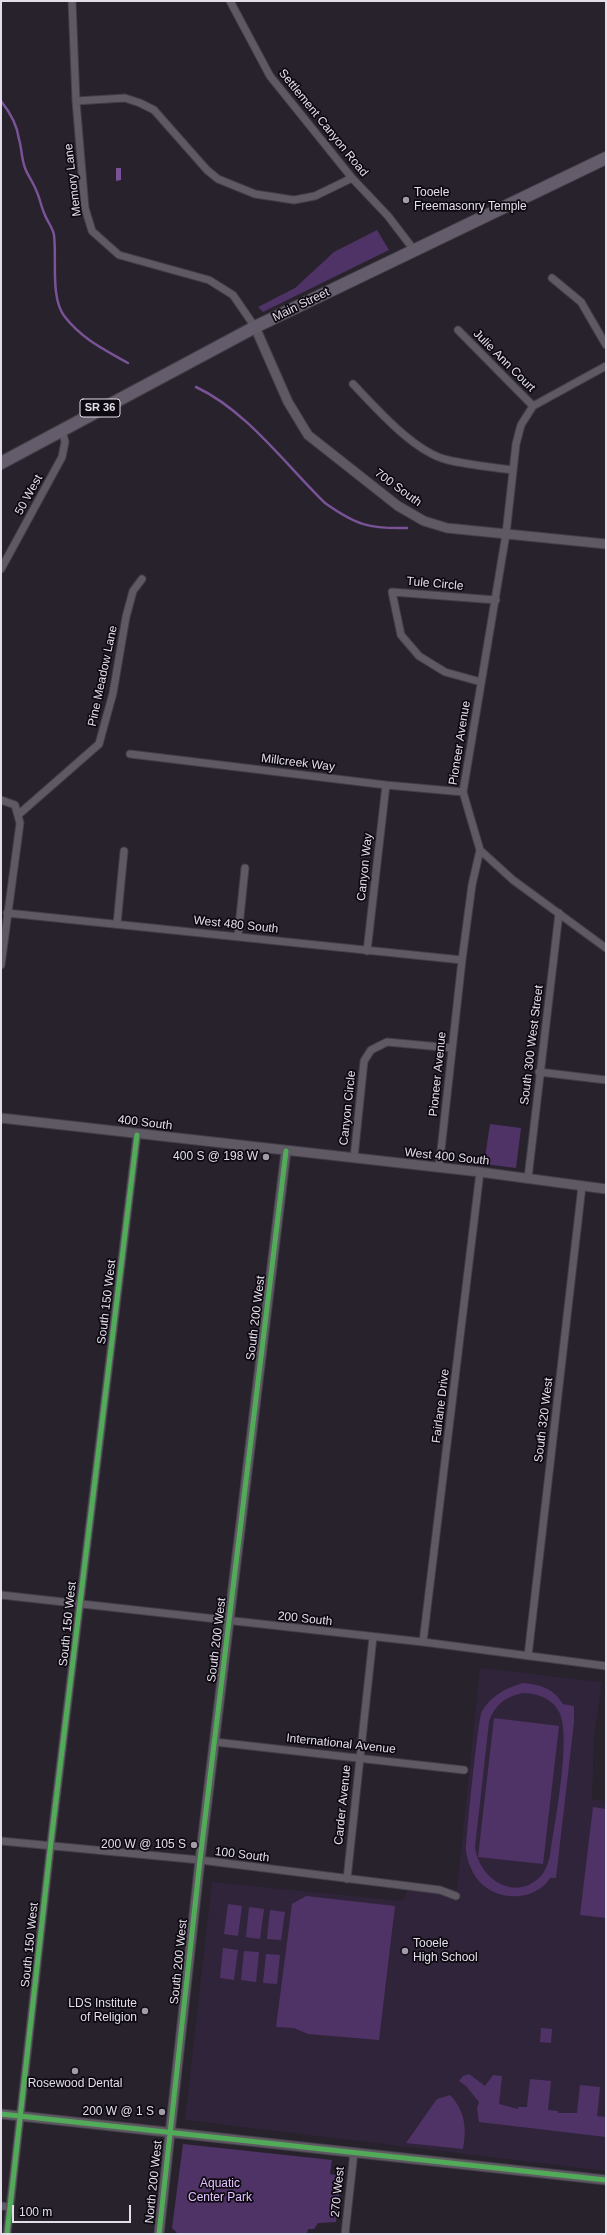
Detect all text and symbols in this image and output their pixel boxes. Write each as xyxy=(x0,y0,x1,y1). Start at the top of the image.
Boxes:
street label: Settlement Canyon Road xyxy=(275,66,371,180)
street label: Memory Lane xyxy=(61,143,85,217)
place label: Tooele Freemasonry Temple xyxy=(414,186,527,214)
marker: Tooele Freemasonry Temple xyxy=(401,195,411,205)
street label: Main Street xyxy=(270,285,332,325)
street label: Julie Ann Court xyxy=(470,327,538,395)
road number: SR 36 xyxy=(80,399,120,417)
street label: 700 South xyxy=(372,466,424,510)
street label: 50 West xyxy=(12,472,46,518)
street label: Tule Circle xyxy=(406,574,464,594)
street label: Pine Meadow Lane xyxy=(85,624,121,728)
street label: Pioneer Avenue xyxy=(446,700,474,786)
street label: Millcreek Way xyxy=(260,751,336,775)
street label: Canyon Way xyxy=(354,832,376,902)
street label: West 480 South xyxy=(193,913,279,937)
street label: South 300 West Street xyxy=(518,984,546,1106)
street label: Pioneer Avenue xyxy=(426,1031,450,1117)
street label: Canyon Circle xyxy=(337,1070,359,1146)
street label: 400 South xyxy=(117,1113,173,1133)
street label: West 400 South xyxy=(404,1145,490,1169)
place label: 400 S @ 198 W xyxy=(173,1150,258,1164)
marker: 400 S @ 198 W xyxy=(261,1152,271,1162)
street label: South 150 West xyxy=(95,1259,119,1345)
street label: South 200 West xyxy=(244,1275,268,1361)
street label: Fairlane Drive xyxy=(429,1368,453,1444)
street label: South 320 West xyxy=(532,1377,556,1463)
street label: South 150 West xyxy=(56,1581,80,1667)
street label: South 200 West xyxy=(205,1597,229,1683)
street label: 200 South xyxy=(277,1609,333,1629)
street label: International Avenue xyxy=(286,1731,396,1757)
street label: Carder Avenue xyxy=(332,1764,354,1846)
place label: 200 W @ 105 S xyxy=(101,1838,186,1852)
marker: 200 W @ 105 S xyxy=(189,1840,199,1850)
street label: 100 South xyxy=(214,1845,270,1865)
street label: South 150 West xyxy=(18,1902,42,1988)
street label: South 200 West xyxy=(167,1919,191,2005)
place label: Tooele High School xyxy=(413,1937,478,1965)
marker: Tooele High School xyxy=(400,1946,410,1956)
place label: LDS Institute of Religion xyxy=(68,1997,137,2025)
marker: LDS Institute of Religion xyxy=(140,2006,150,2016)
marker: Rosewood Dental xyxy=(70,2066,80,2076)
place label: Rosewood Dental xyxy=(28,2077,122,2091)
place label: 200 W @ 1 S xyxy=(82,2105,154,2119)
marker: 200 W @ 1 S xyxy=(157,2107,167,2117)
street label: North 200 West xyxy=(142,2140,166,2224)
street label: 270 West xyxy=(328,2166,348,2218)
park label: Aquatic Center Park xyxy=(188,2177,252,2205)
scale bar xyxy=(14,2197,133,2223)
text: 100 m xyxy=(19,2205,52,2219)

